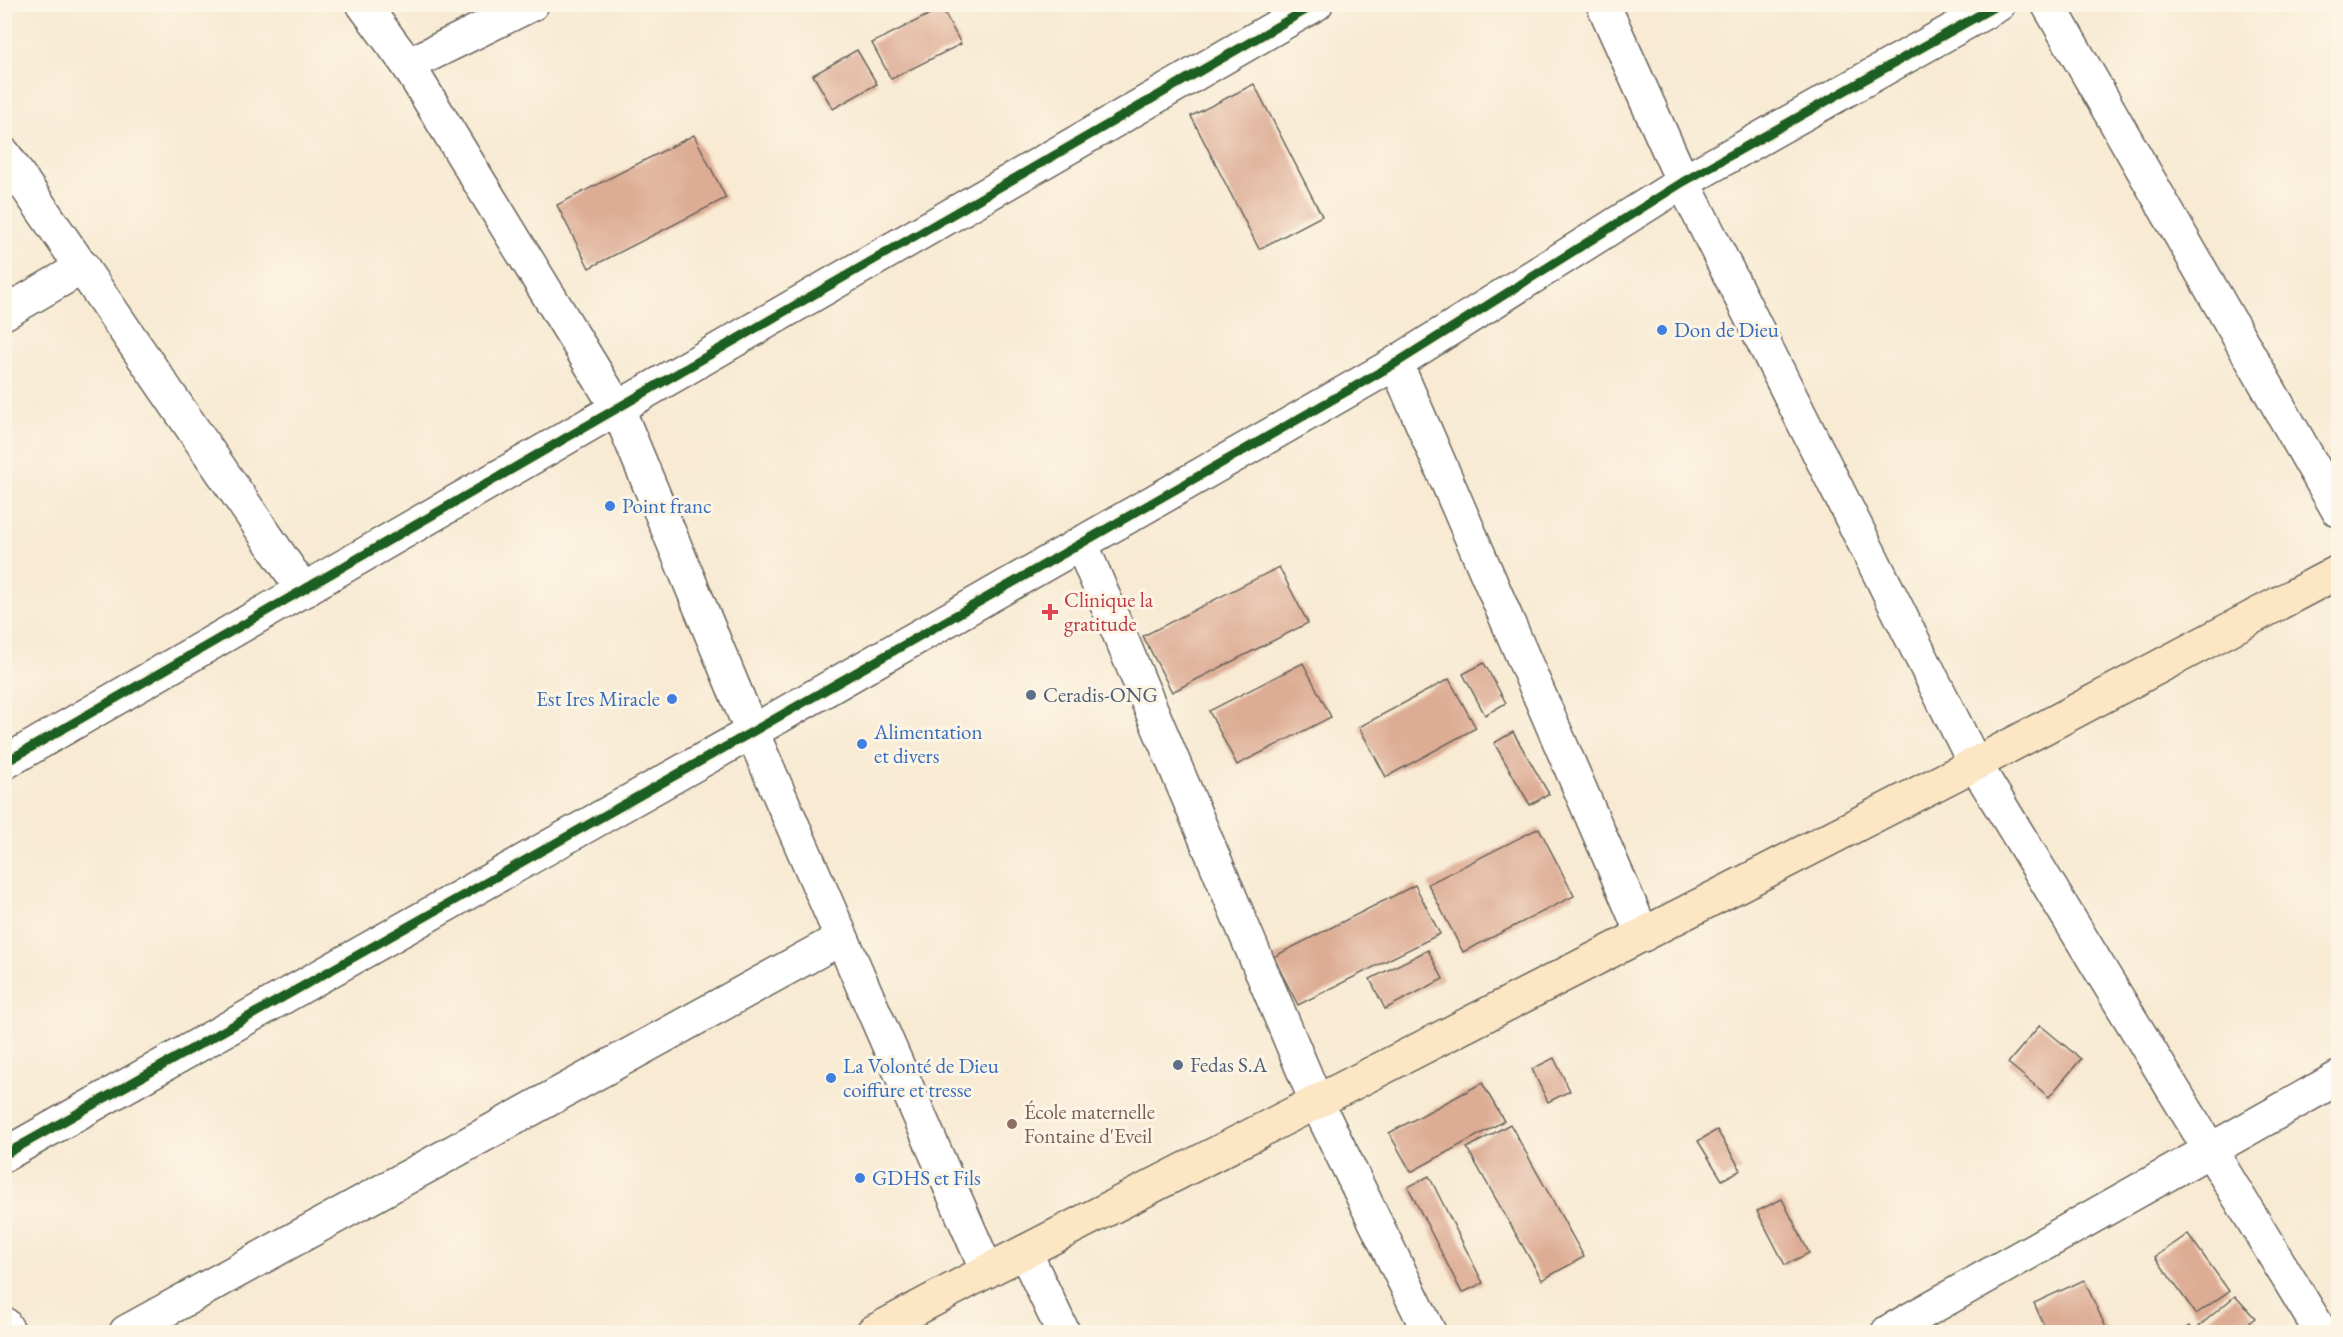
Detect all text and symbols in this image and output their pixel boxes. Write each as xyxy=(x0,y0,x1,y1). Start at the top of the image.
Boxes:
place label: Don de Dieu xyxy=(1674,316,1779,343)
marker: Don de Dieu xyxy=(1655,323,1669,337)
place label: Point franc xyxy=(622,492,712,519)
marker: Point franc xyxy=(603,499,617,513)
place label: Clinique la gratitude xyxy=(1064,586,1154,637)
marker: Clinique la gratitude xyxy=(1041,603,1059,621)
place label: Ceradis-ONG xyxy=(1043,681,1158,708)
place label: Est Ires Miracle xyxy=(536,685,660,712)
marker: Ceradis-ONG xyxy=(1024,688,1038,702)
marker: Est Ires Miracle xyxy=(665,692,679,706)
place label: Alimentation et divers xyxy=(873,718,983,769)
marker: Alimentation et divers xyxy=(855,737,869,751)
place label: Fedas S.A xyxy=(1190,1051,1268,1078)
place label: La Volonté de Dieu coiffure et tresse xyxy=(843,1052,999,1103)
marker: Fedas S.A xyxy=(1171,1058,1185,1072)
marker: La Volonté de Dieu coiffure et tresse xyxy=(824,1071,838,1085)
place label: École maternelle Fontaine d'Eveil xyxy=(1024,1098,1155,1149)
marker: École maternelle Fontaine d'Eveil xyxy=(1005,1117,1019,1131)
place label: GDHS et Fils xyxy=(872,1164,981,1191)
marker: GDHS et Fils xyxy=(853,1171,867,1185)

